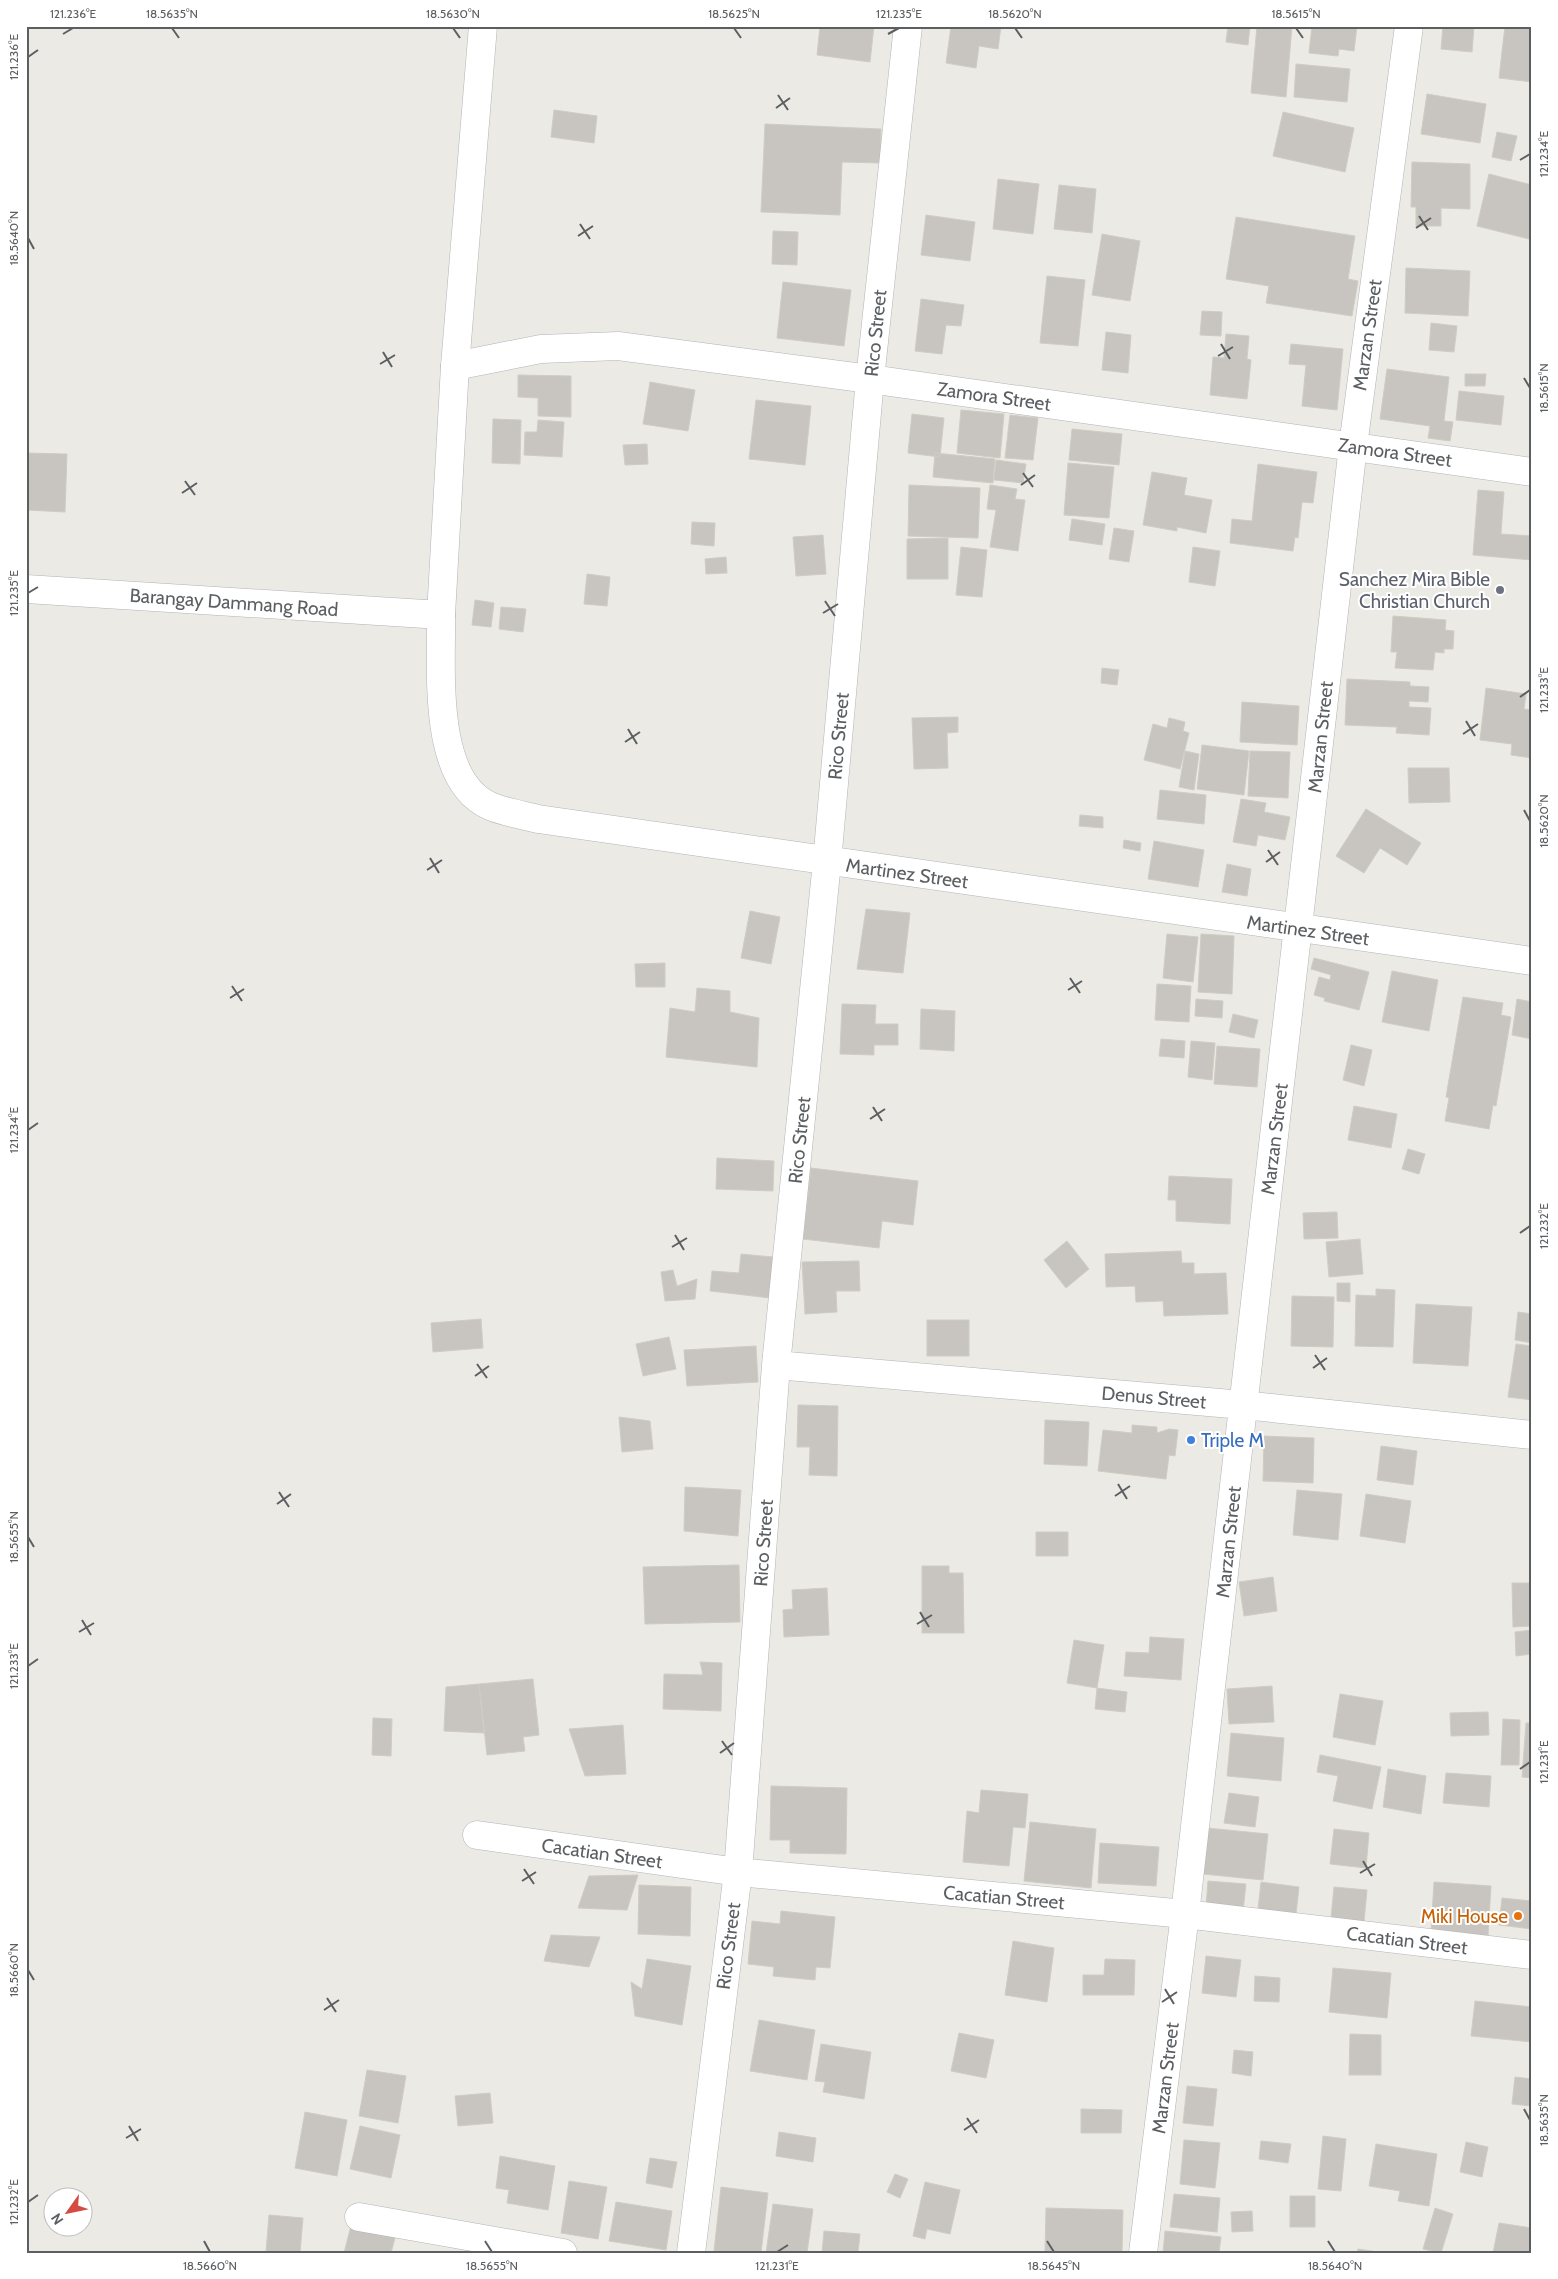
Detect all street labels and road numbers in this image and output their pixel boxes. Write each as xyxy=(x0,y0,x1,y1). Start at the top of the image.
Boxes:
street label: Marzan Street xyxy=(1348,277,1387,392)
street label: Rico Street xyxy=(859,288,892,378)
street label: Zamora Street xyxy=(936,377,1053,416)
street label: Zamora Street xyxy=(1337,433,1454,472)
street label: Barangay Dammang Road xyxy=(129,584,339,621)
street label: Marzan Street xyxy=(1303,679,1338,794)
street label: Rico Street xyxy=(823,691,854,781)
street label: Martinez Street xyxy=(844,854,970,894)
street label: Martinez Street xyxy=(1245,911,1371,951)
street label: Marzan Street xyxy=(1256,1081,1293,1196)
street label: Rico Street xyxy=(783,1095,816,1185)
street label: Denus Street xyxy=(1101,1381,1208,1414)
street label: Marzan Street xyxy=(1211,1484,1246,1599)
street label: Rico Street xyxy=(749,1498,778,1587)
street label: Cacatian Street xyxy=(540,1834,664,1873)
street label: Cacatian Street xyxy=(942,1881,1066,1914)
street label: Rico Street xyxy=(712,1901,745,1991)
street label: Cacatian Street xyxy=(1345,1922,1469,1959)
street label: Marzan Street xyxy=(1147,2020,1184,2135)

